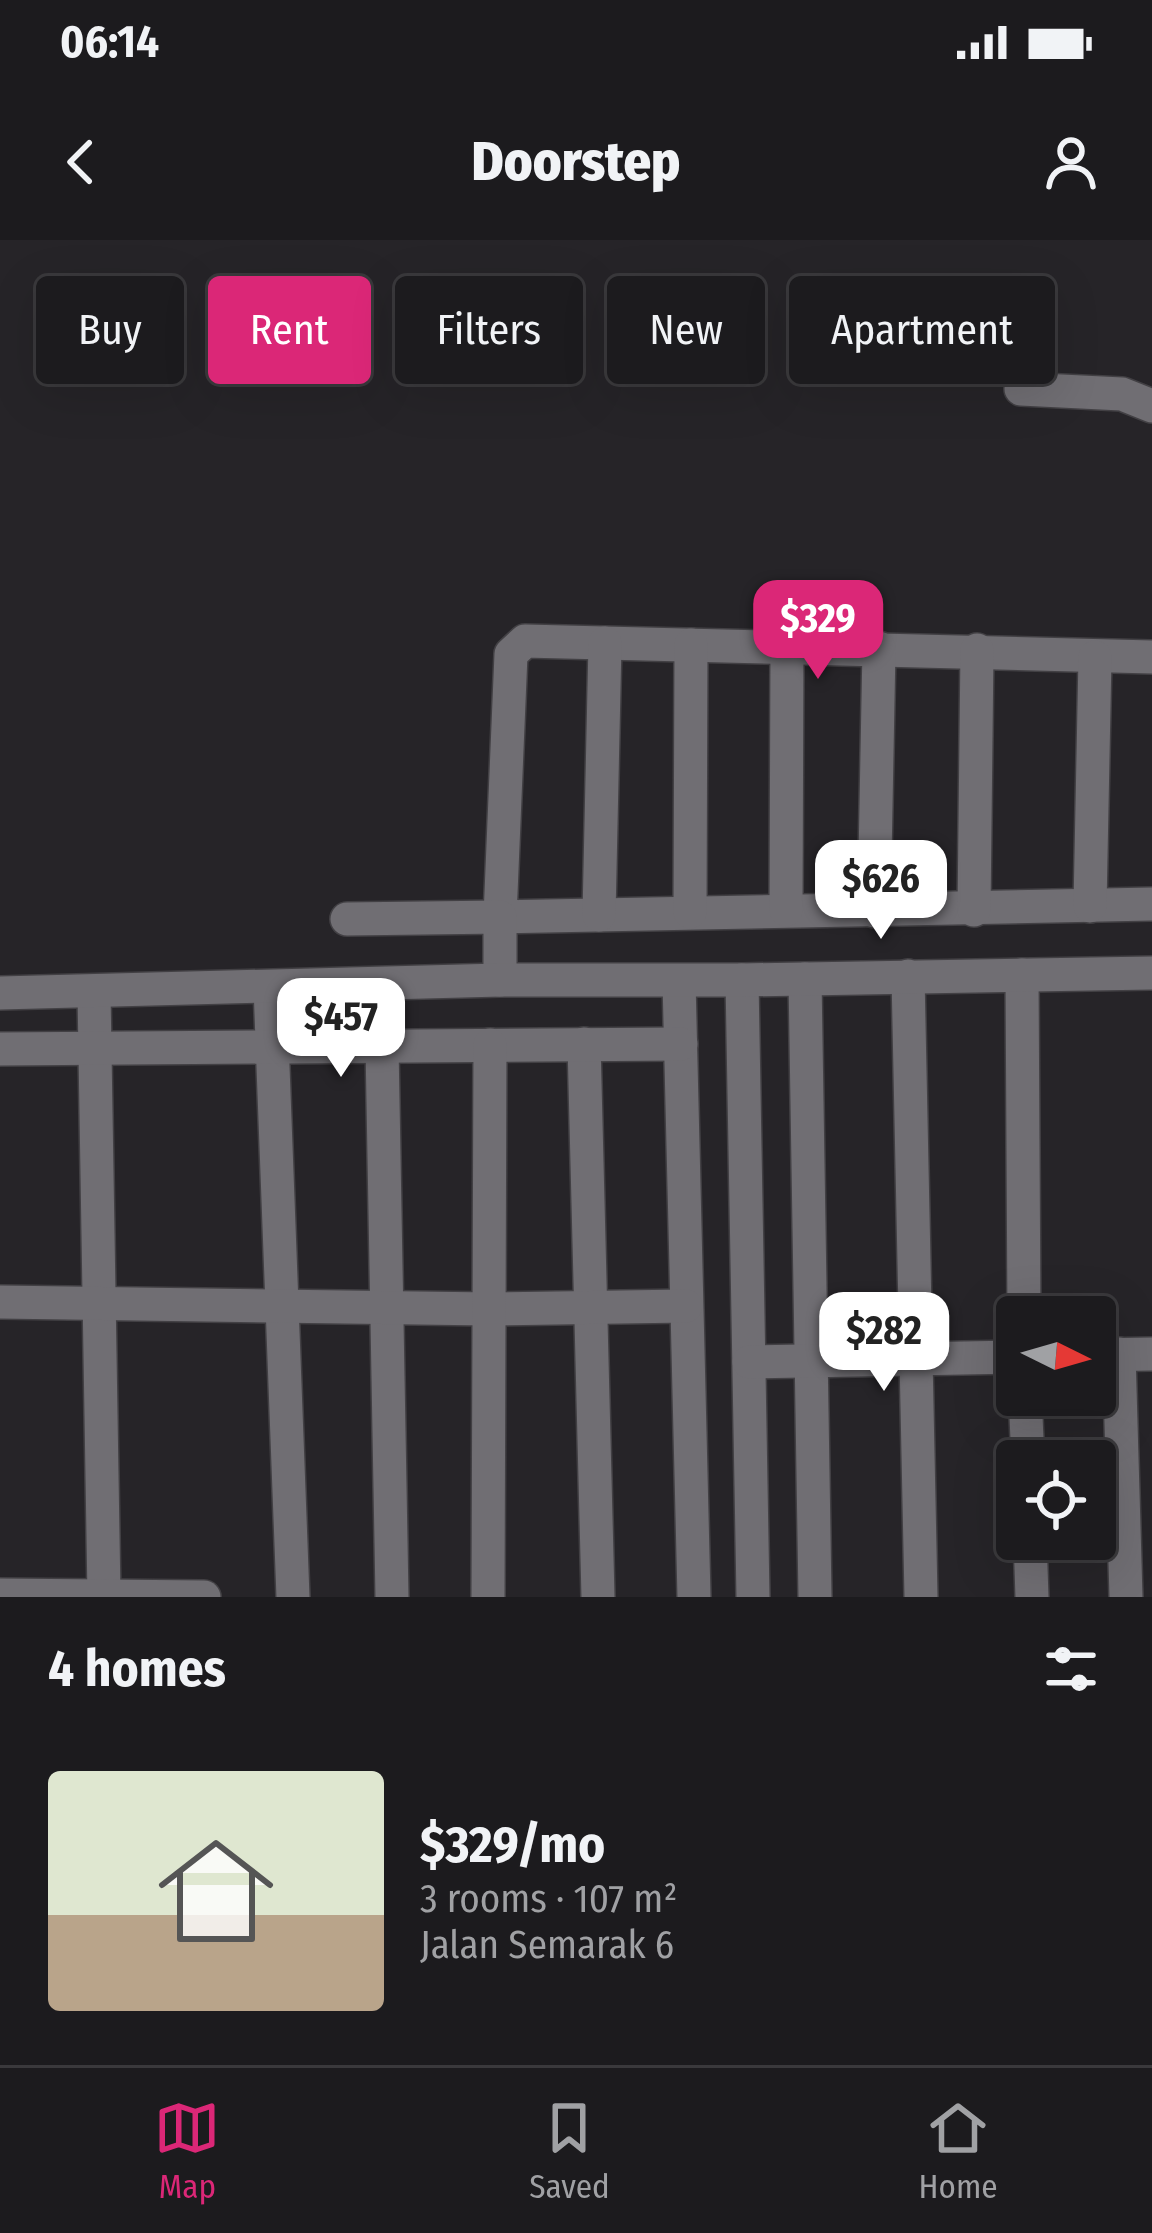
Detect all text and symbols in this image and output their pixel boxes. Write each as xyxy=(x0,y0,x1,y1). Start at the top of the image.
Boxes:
text: 06:14 xyxy=(60,15,159,69)
icon: back xyxy=(48,129,114,195)
icon: person xyxy=(1038,129,1104,195)
text: Doorstep xyxy=(472,130,680,194)
chip: Buy xyxy=(36,276,184,384)
chip: Rent xyxy=(208,276,371,384)
chip: Filters xyxy=(395,276,583,384)
chip: New xyxy=(607,276,765,384)
chip: Apartment xyxy=(789,276,1055,384)
pin: $329 xyxy=(747,580,889,682)
text: $329 xyxy=(780,596,856,642)
pin: $626 xyxy=(810,840,952,942)
text: $626 xyxy=(842,856,920,902)
pin: $457 xyxy=(270,978,412,1080)
text: $457 xyxy=(304,994,378,1040)
pin: $282 xyxy=(813,1292,955,1394)
north arrow xyxy=(996,1296,1116,1416)
map controls xyxy=(996,1296,1116,1560)
text: $282 xyxy=(846,1308,922,1354)
button: locate xyxy=(996,1440,1116,1560)
icon: filters xyxy=(1038,1636,1104,1702)
text: 4 homes xyxy=(48,1638,226,1700)
text: $329/mo xyxy=(420,1814,605,1876)
icon: home xyxy=(144,1819,288,1963)
text: 3 rooms · 107 m² xyxy=(420,1876,677,1922)
text: Jalan Semarak 6 xyxy=(420,1922,674,1968)
tab: Map xyxy=(154,2095,220,2207)
tab: Saved xyxy=(529,2095,610,2207)
tab: Home xyxy=(919,2095,998,2207)

